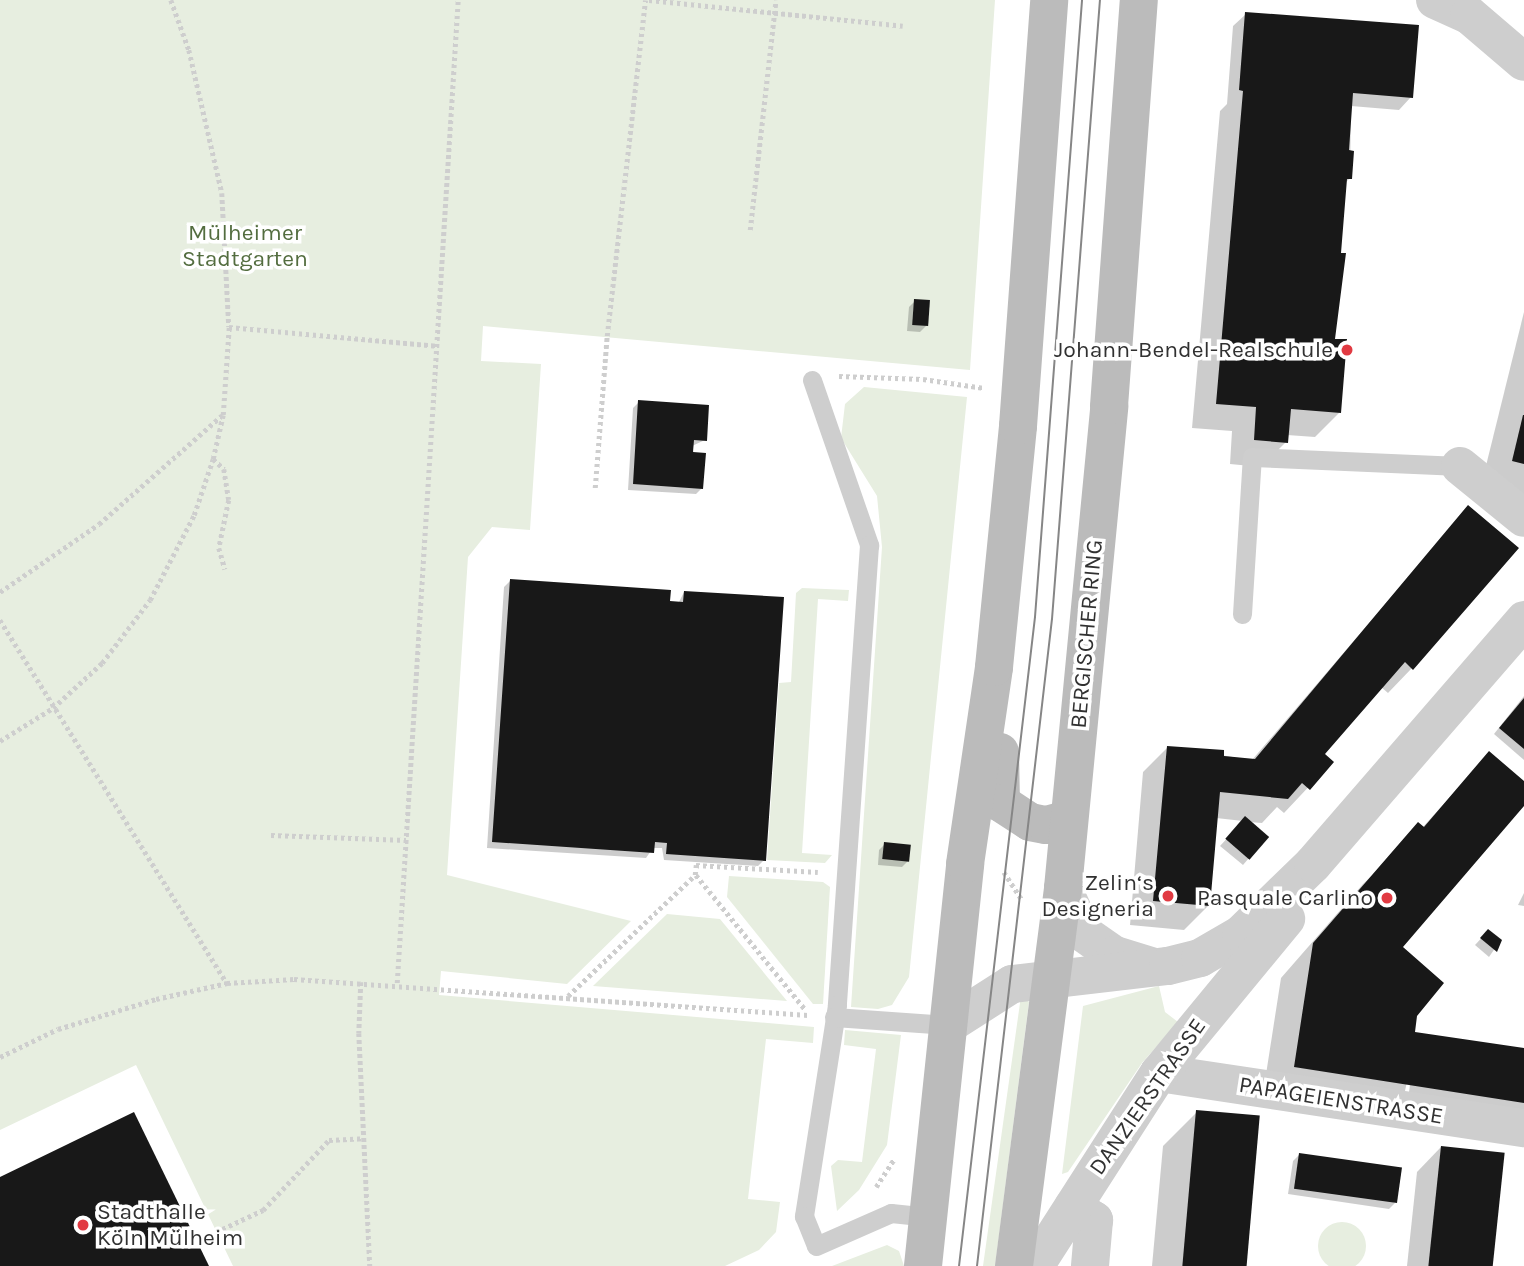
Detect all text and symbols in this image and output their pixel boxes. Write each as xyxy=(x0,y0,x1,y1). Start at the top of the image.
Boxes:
park label: Mülheimer Stadtgarten xyxy=(182,219,308,273)
place label: Johann-Bendel-Realschule xyxy=(1054,336,1333,364)
marker: Johann-Bendel-Realschule xyxy=(1339,342,1355,358)
street label: BERGISCHER RING xyxy=(1065,538,1109,730)
place label: Zelin‘s Designeria xyxy=(1042,869,1154,923)
place label: Pasquale Carlino xyxy=(1197,884,1373,912)
marker: Zelin‘s Designeria xyxy=(1160,888,1176,904)
marker: Pasquale Carlino xyxy=(1379,890,1395,906)
street label: DANZIERSTRASSE xyxy=(1084,1013,1212,1181)
street label: PAPAGEIENSTRASSE xyxy=(1237,1071,1445,1131)
place label: Stadthalle Köln Mülheim xyxy=(97,1198,243,1252)
marker: Stadthalle Köln Mülheim xyxy=(75,1217,91,1233)

